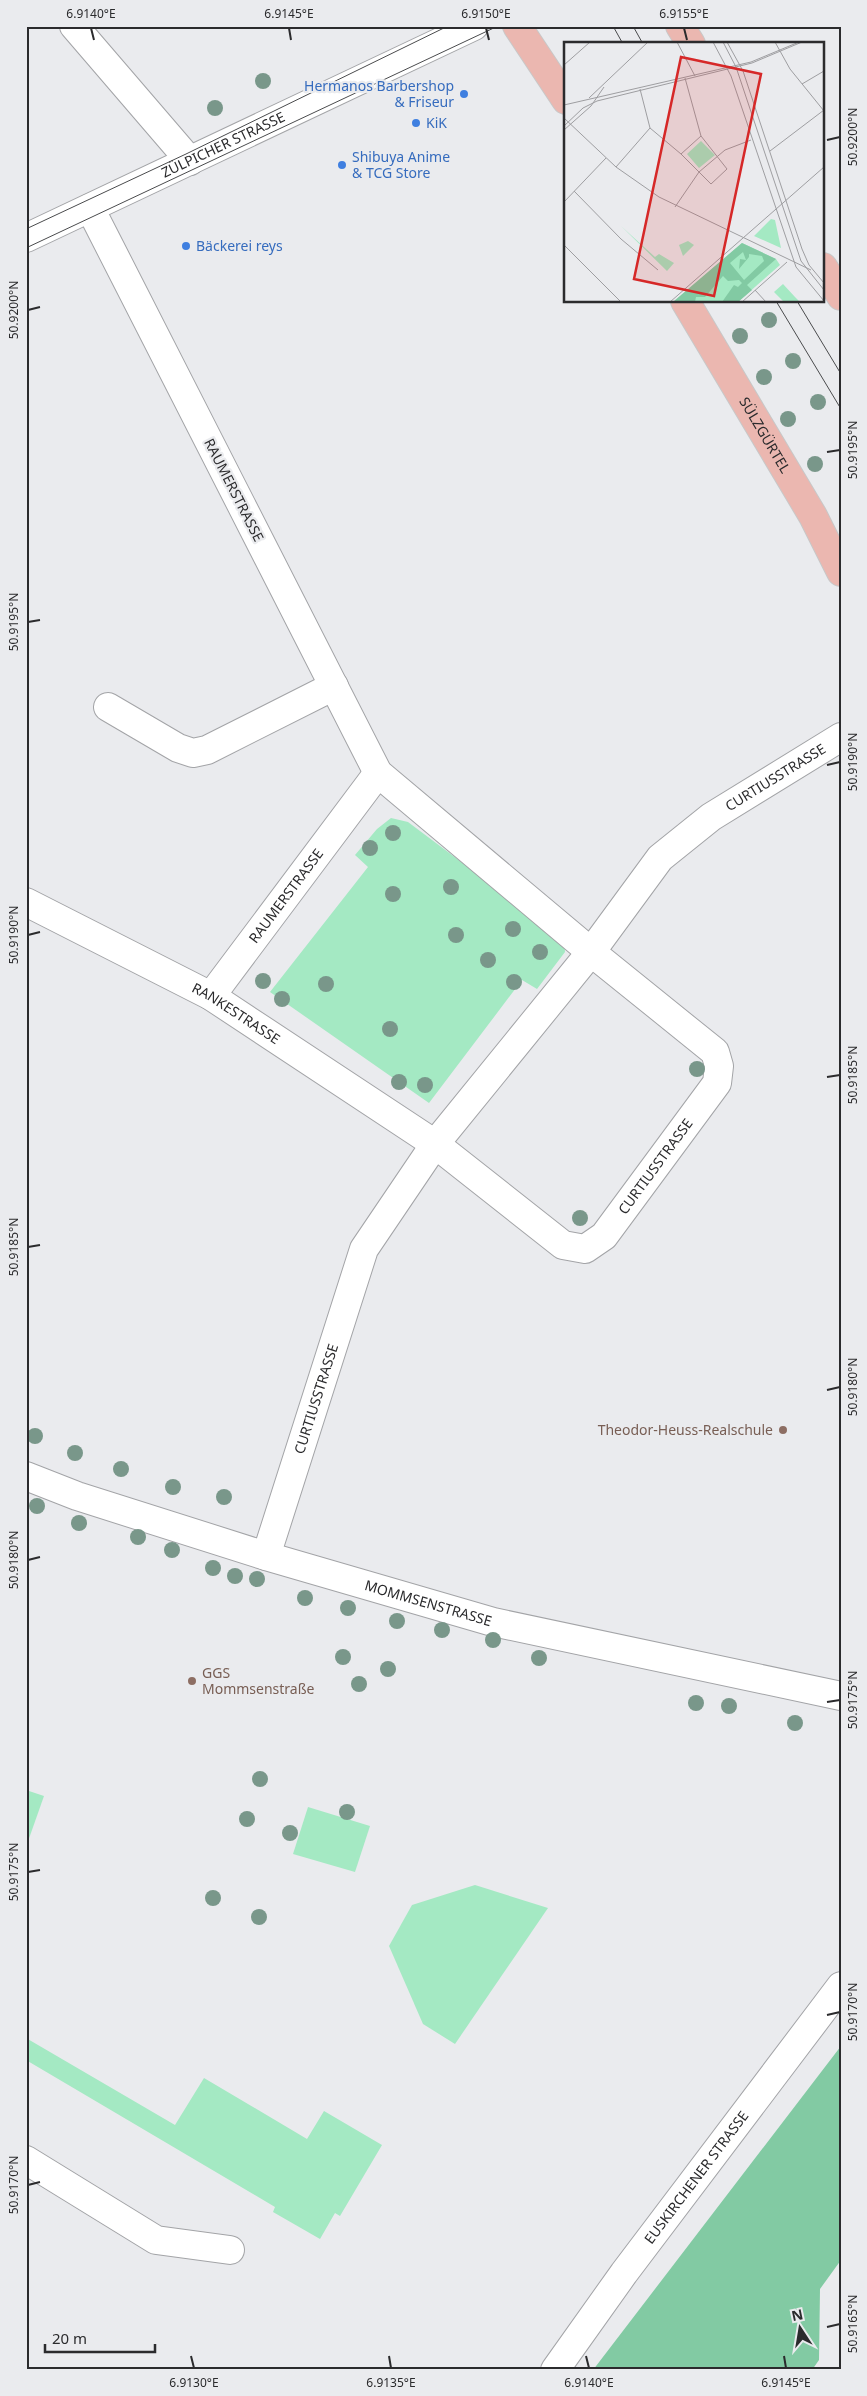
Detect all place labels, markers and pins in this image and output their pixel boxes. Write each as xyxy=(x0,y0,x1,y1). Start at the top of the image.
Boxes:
place label: Hermanos Barbershop & Friseur xyxy=(304,76,454,111)
marker: Hermanos Barbershop & Friseur xyxy=(458,88,470,100)
place label: KiK xyxy=(426,113,447,132)
marker: KiK xyxy=(410,117,422,129)
place label: Shibuya Anime & TCG Store xyxy=(352,147,450,182)
marker: Shibuya Anime & TCG Store xyxy=(336,159,348,171)
place label: Bäckerei reys xyxy=(196,236,283,255)
marker: Bäckerei reys xyxy=(180,240,192,252)
place label: Theodor-Heuss-Realschule xyxy=(598,1420,773,1439)
marker: Theodor-Heuss-Realschule xyxy=(777,1424,789,1436)
place label: GGS Mommsenstraße xyxy=(202,1663,315,1698)
marker: GGS Mommsenstraße xyxy=(186,1675,198,1687)

